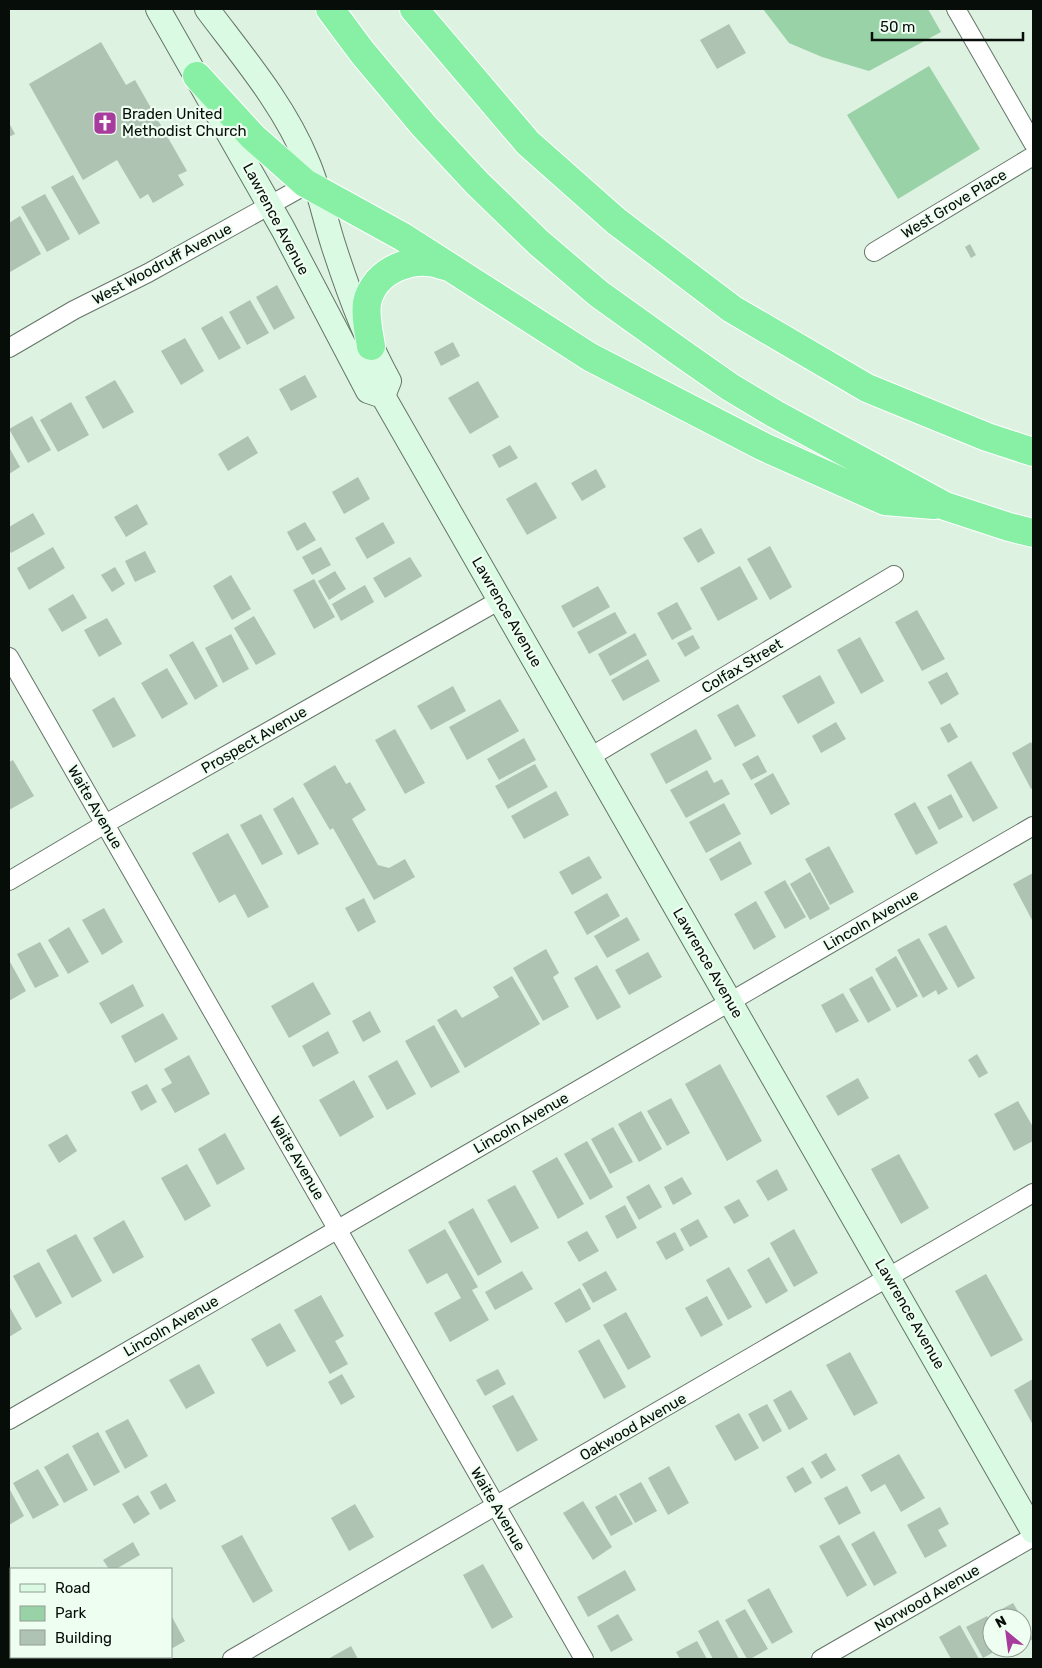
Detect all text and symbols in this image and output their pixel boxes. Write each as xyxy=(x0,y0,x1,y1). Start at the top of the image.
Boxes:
scale bar xyxy=(872,10,1023,42)
text: 50 m xyxy=(880,18,915,36)
place label: Braden United Methodist Church xyxy=(122,105,247,140)
church icon: Braden United Methodist Church xyxy=(92,110,118,136)
street label: Lawrence Avenue xyxy=(239,160,313,278)
street label: West Grove Place xyxy=(898,165,1010,243)
street label: West Woodruff Avenue xyxy=(89,220,235,308)
street label: Lawrence Avenue xyxy=(468,554,546,670)
street label: Colfax Street xyxy=(698,635,786,697)
street label: Prospect Avenue xyxy=(198,703,310,777)
street label: Waite Avenue xyxy=(64,762,126,852)
street label: Lincoln Avenue xyxy=(820,886,922,954)
street label: Lawrence Avenue xyxy=(669,905,747,1021)
street label: Lincoln Avenue xyxy=(470,1089,572,1157)
street label: Waite Avenue xyxy=(266,1113,328,1203)
street label: Lawrence Avenue xyxy=(871,1256,949,1372)
street label: Lincoln Avenue xyxy=(120,1292,222,1360)
street label: Oakwood Avenue xyxy=(577,1389,689,1465)
street label: Waite Avenue xyxy=(467,1464,529,1554)
street label: Norwood Avenue xyxy=(871,1561,983,1635)
legend xyxy=(10,1568,172,1658)
text: Road xyxy=(55,1579,91,1597)
text: Park xyxy=(55,1604,86,1622)
north arrow xyxy=(982,1608,1032,1658)
text: N xyxy=(992,1612,1009,1632)
text: Building xyxy=(55,1629,112,1647)

